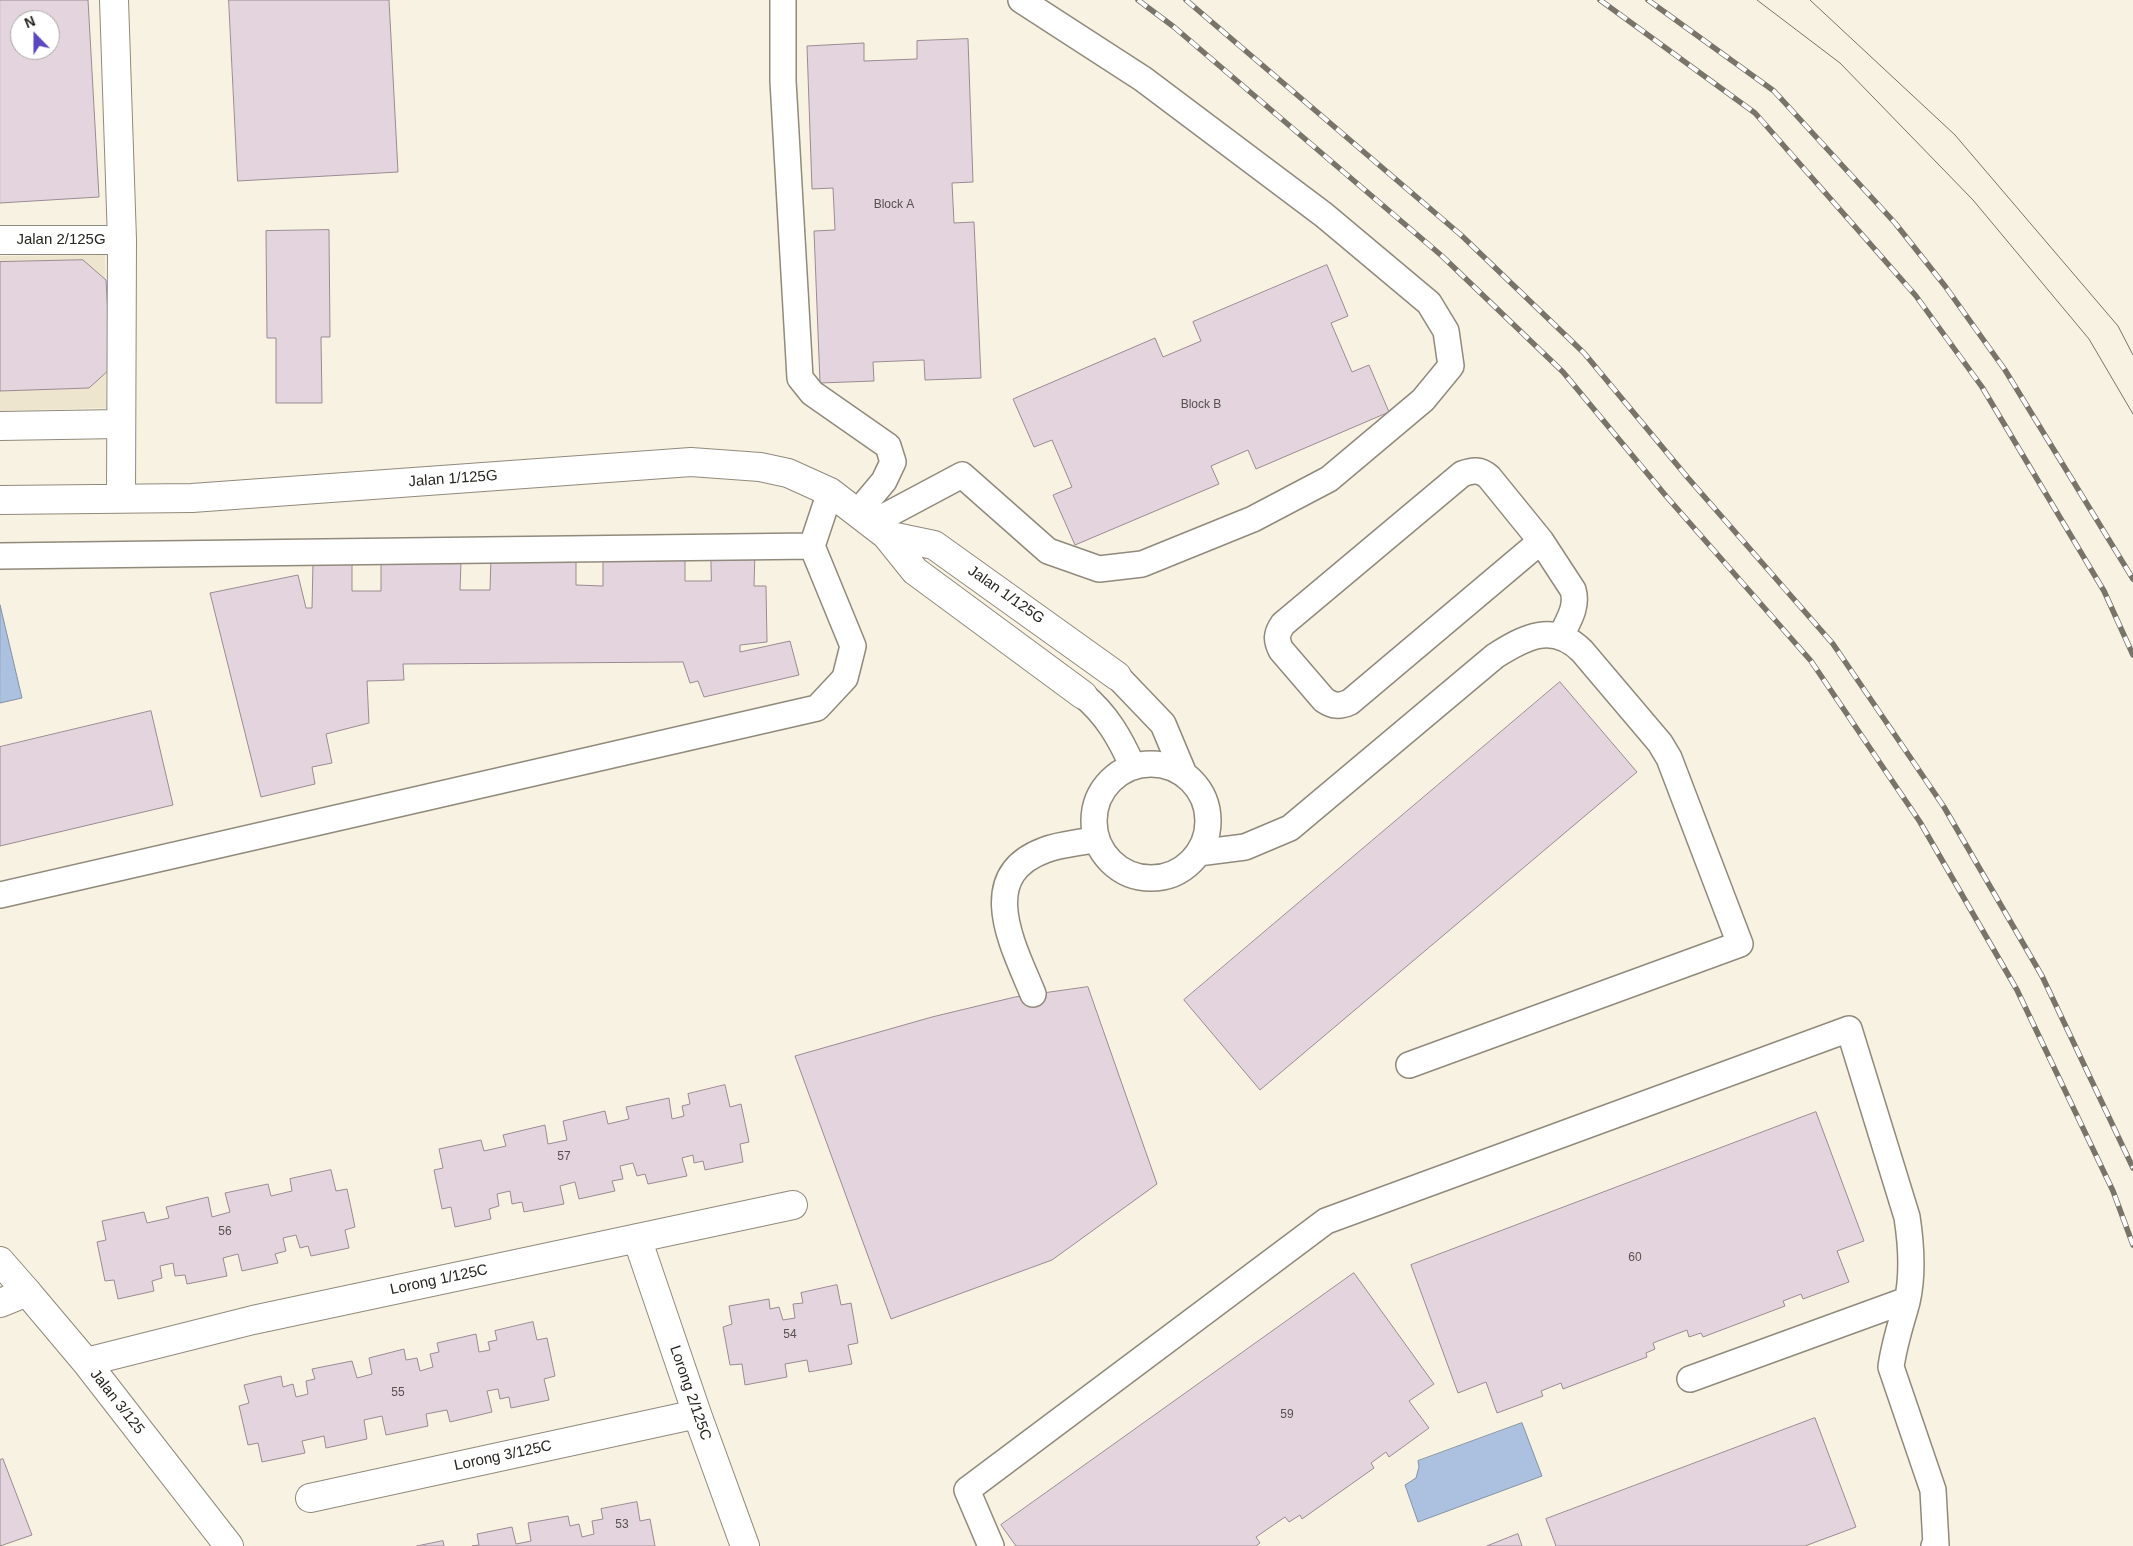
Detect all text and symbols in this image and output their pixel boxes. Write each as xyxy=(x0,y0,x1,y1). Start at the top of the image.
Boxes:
north arrow xyxy=(10,10,60,60)
text: N xyxy=(22,13,37,31)
house number: Block A xyxy=(874,198,914,212)
street label: Jalan 2/125G xyxy=(16,231,106,249)
house number: Block B xyxy=(1181,398,1221,412)
street label: Jalan 1/125G xyxy=(408,467,498,491)
street label: Jalan 1/125G xyxy=(964,562,1048,628)
house number: 57 xyxy=(557,1150,571,1164)
house number: 56 xyxy=(218,1225,232,1239)
house number: 60 xyxy=(1628,1251,1642,1265)
street label: Lorong 1/125C xyxy=(389,1261,489,1299)
house number: 54 xyxy=(783,1328,797,1342)
street label: Lorong 2/125C xyxy=(665,1343,715,1443)
street label: Jalan 3/125 xyxy=(86,1366,148,1438)
house number: 55 xyxy=(391,1386,405,1400)
house number: 59 xyxy=(1280,1408,1294,1422)
street label: Lorong 3/125C xyxy=(453,1437,553,1475)
house number: 53 xyxy=(615,1518,629,1532)

